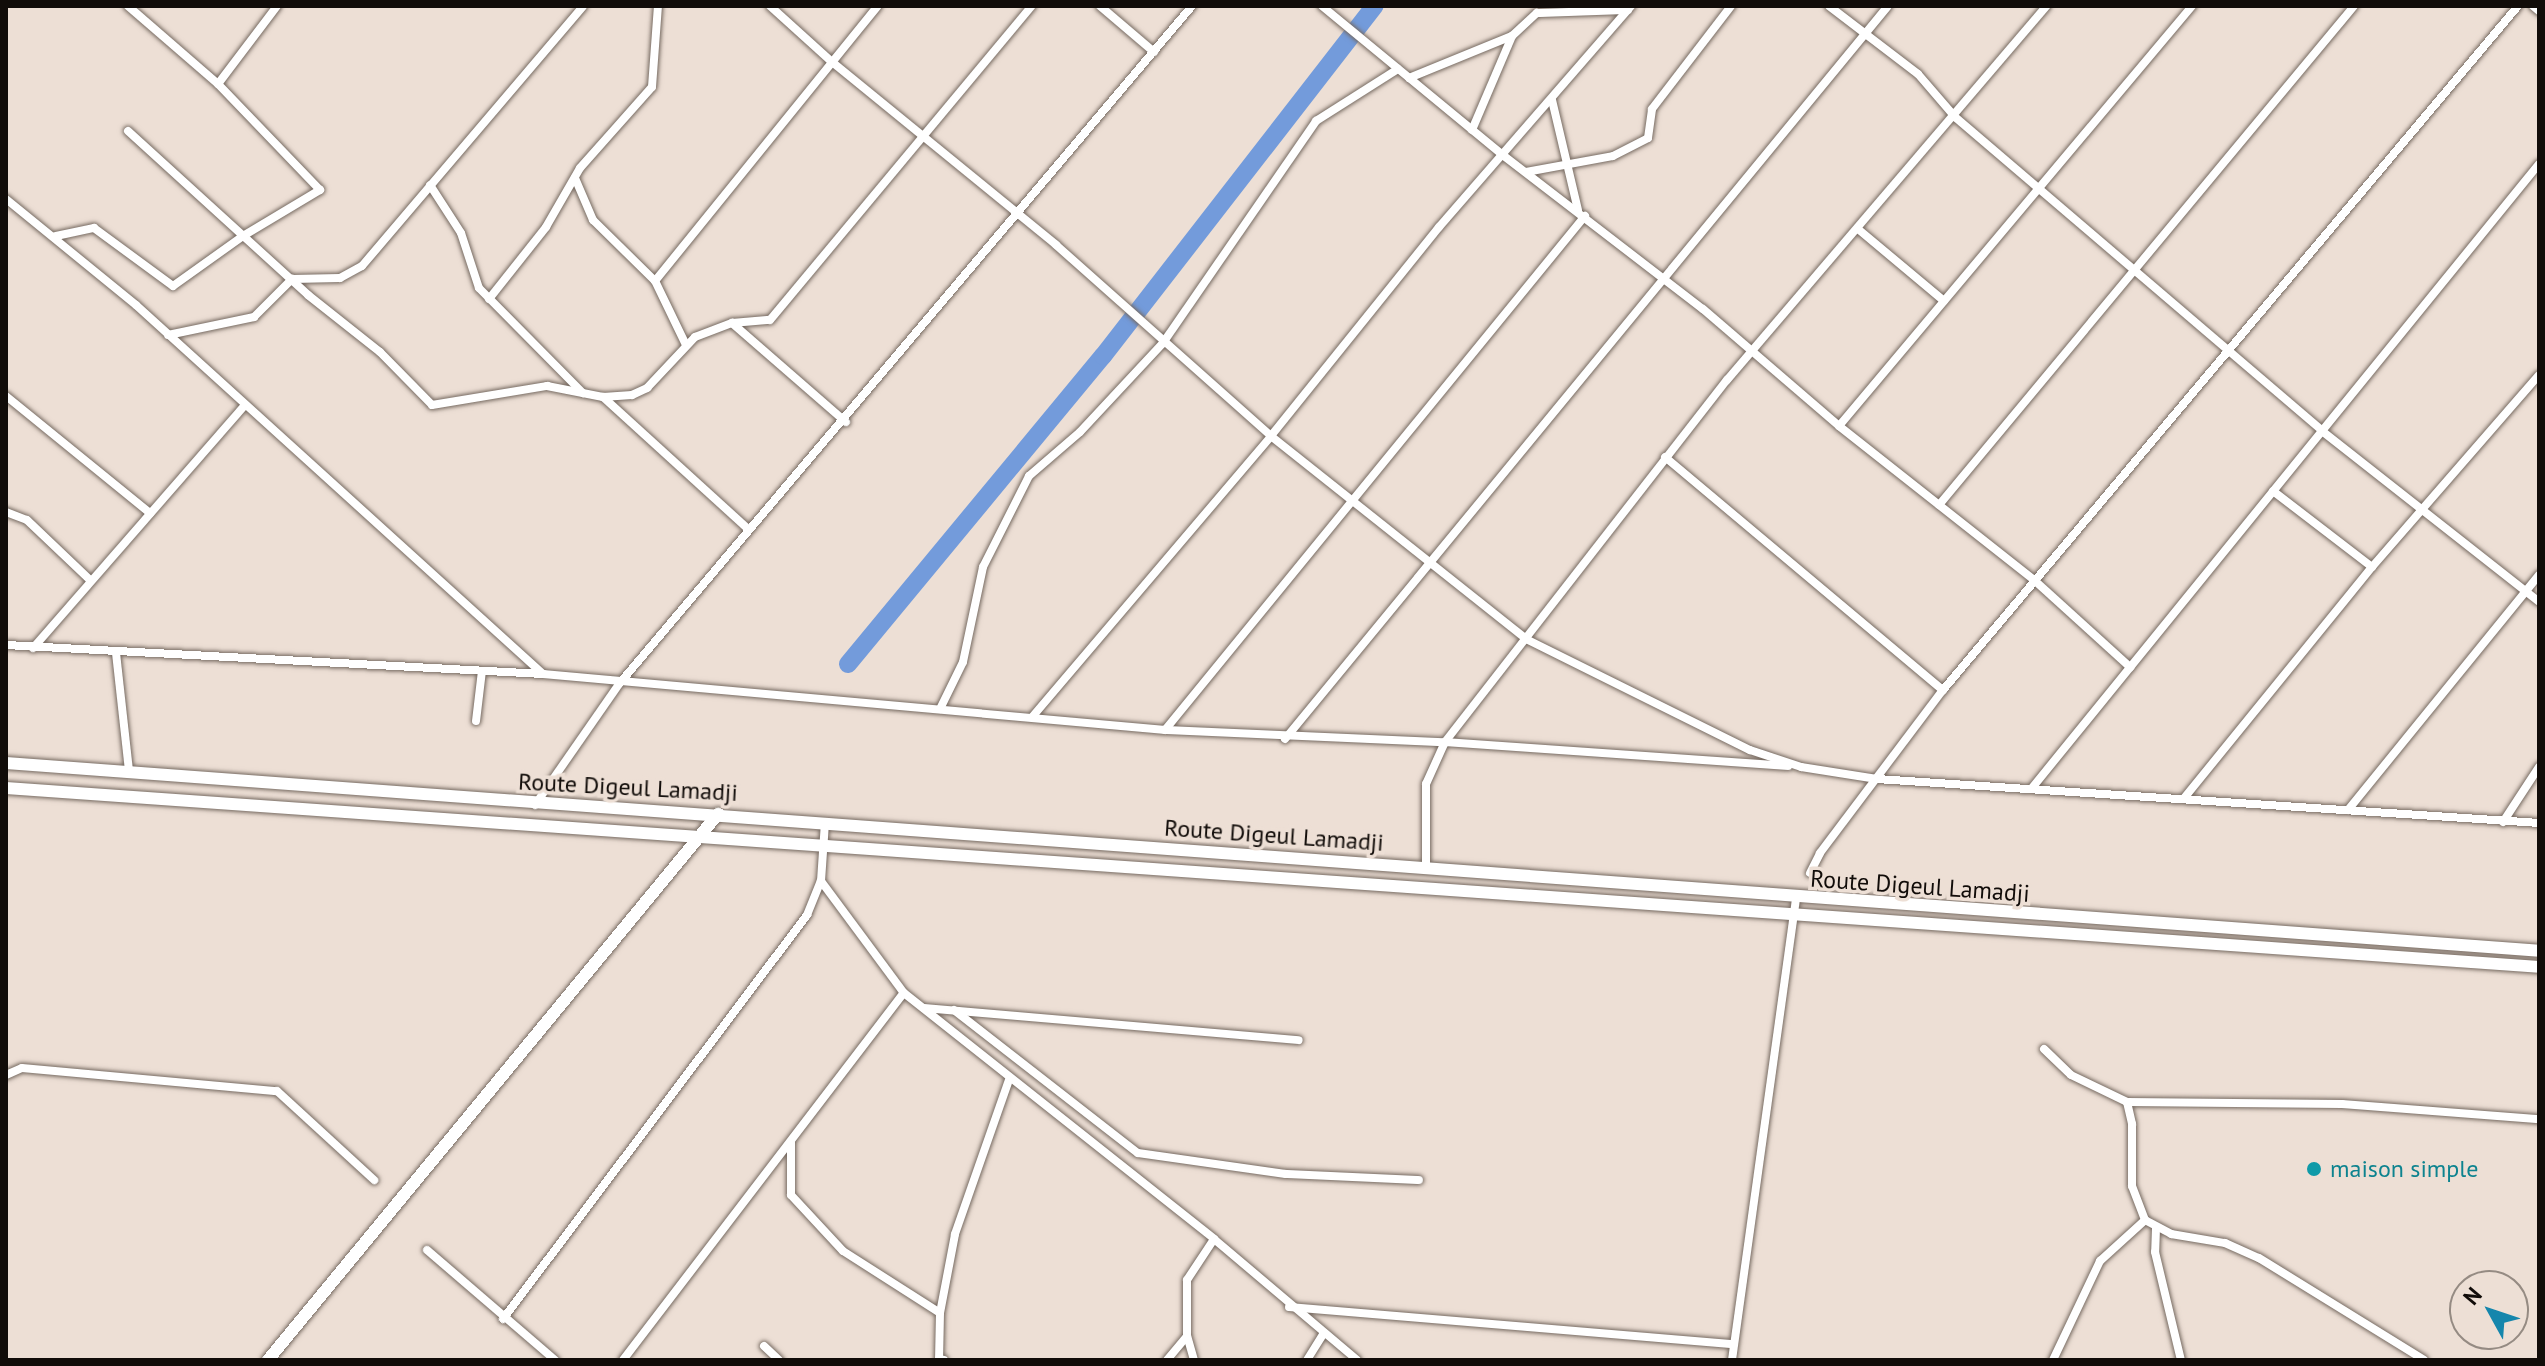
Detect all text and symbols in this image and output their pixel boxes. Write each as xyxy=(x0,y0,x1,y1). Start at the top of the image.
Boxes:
street label: Route Digeul Lamadji xyxy=(517,767,739,807)
street label: Route Digeul Lamadji xyxy=(1163,813,1385,857)
street label: Route Digeul Lamadji xyxy=(1809,864,2031,908)
place label: maison simple xyxy=(2330,1155,2479,1183)
marker: maison simple xyxy=(2305,1160,2323,1178)
north arrow xyxy=(2449,1270,2529,1350)
text: N xyxy=(2457,1281,2488,1310)

